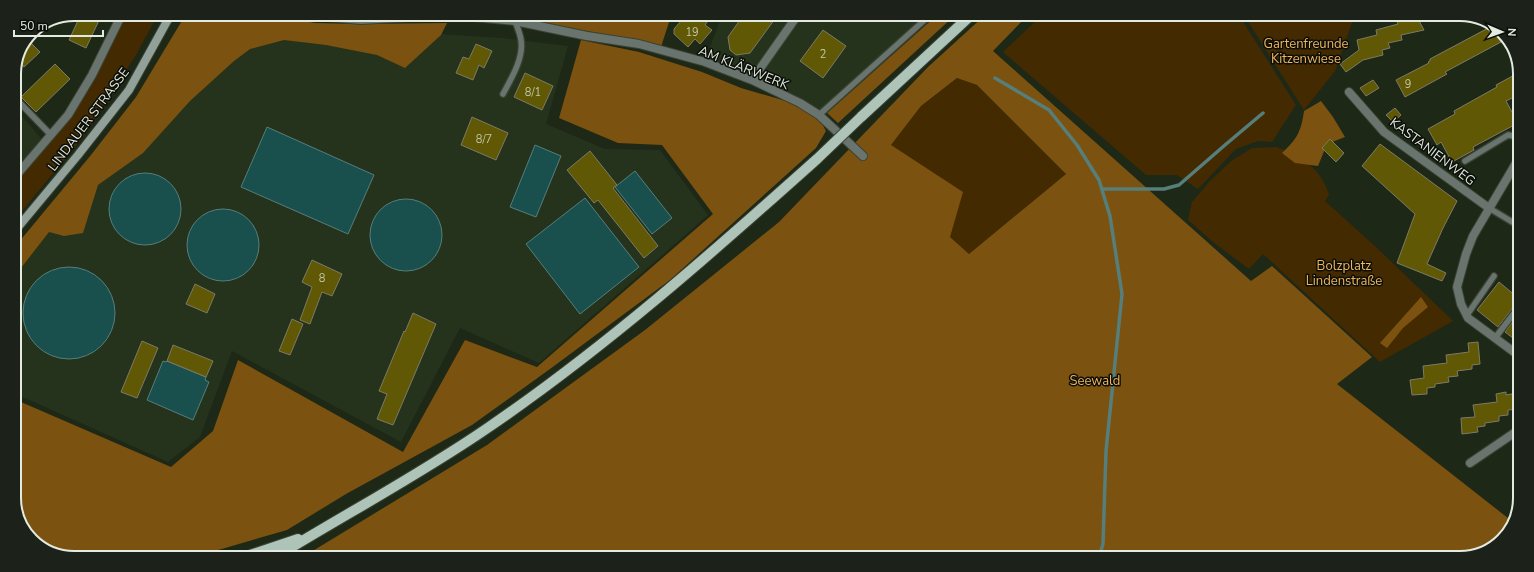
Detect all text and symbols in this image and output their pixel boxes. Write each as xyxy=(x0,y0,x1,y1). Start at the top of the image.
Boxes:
scale bar xyxy=(14,12,103,38)
north arrow xyxy=(1482,12,1522,52)
text: 50 m xyxy=(20,18,48,34)
house number: 19 xyxy=(685,25,699,40)
text: N xyxy=(1504,28,1519,37)
park label: Gartenfreunde Kitzenwiese xyxy=(1263,35,1349,68)
street label: AM KLÄRWERK xyxy=(696,41,792,95)
house number: 2 xyxy=(820,47,826,62)
street label: LINDAUER STRASSE xyxy=(44,64,134,175)
house number: 9 xyxy=(1405,77,1411,92)
house number: 8/1 xyxy=(525,85,541,100)
street label: KASTANIENWEG xyxy=(1386,114,1479,190)
house number: 8/7 xyxy=(476,132,492,147)
park label: Bolzplatz Lindenstraße xyxy=(1306,257,1382,290)
house number: 8 xyxy=(319,271,326,286)
park label: Seewald xyxy=(1070,372,1120,390)

